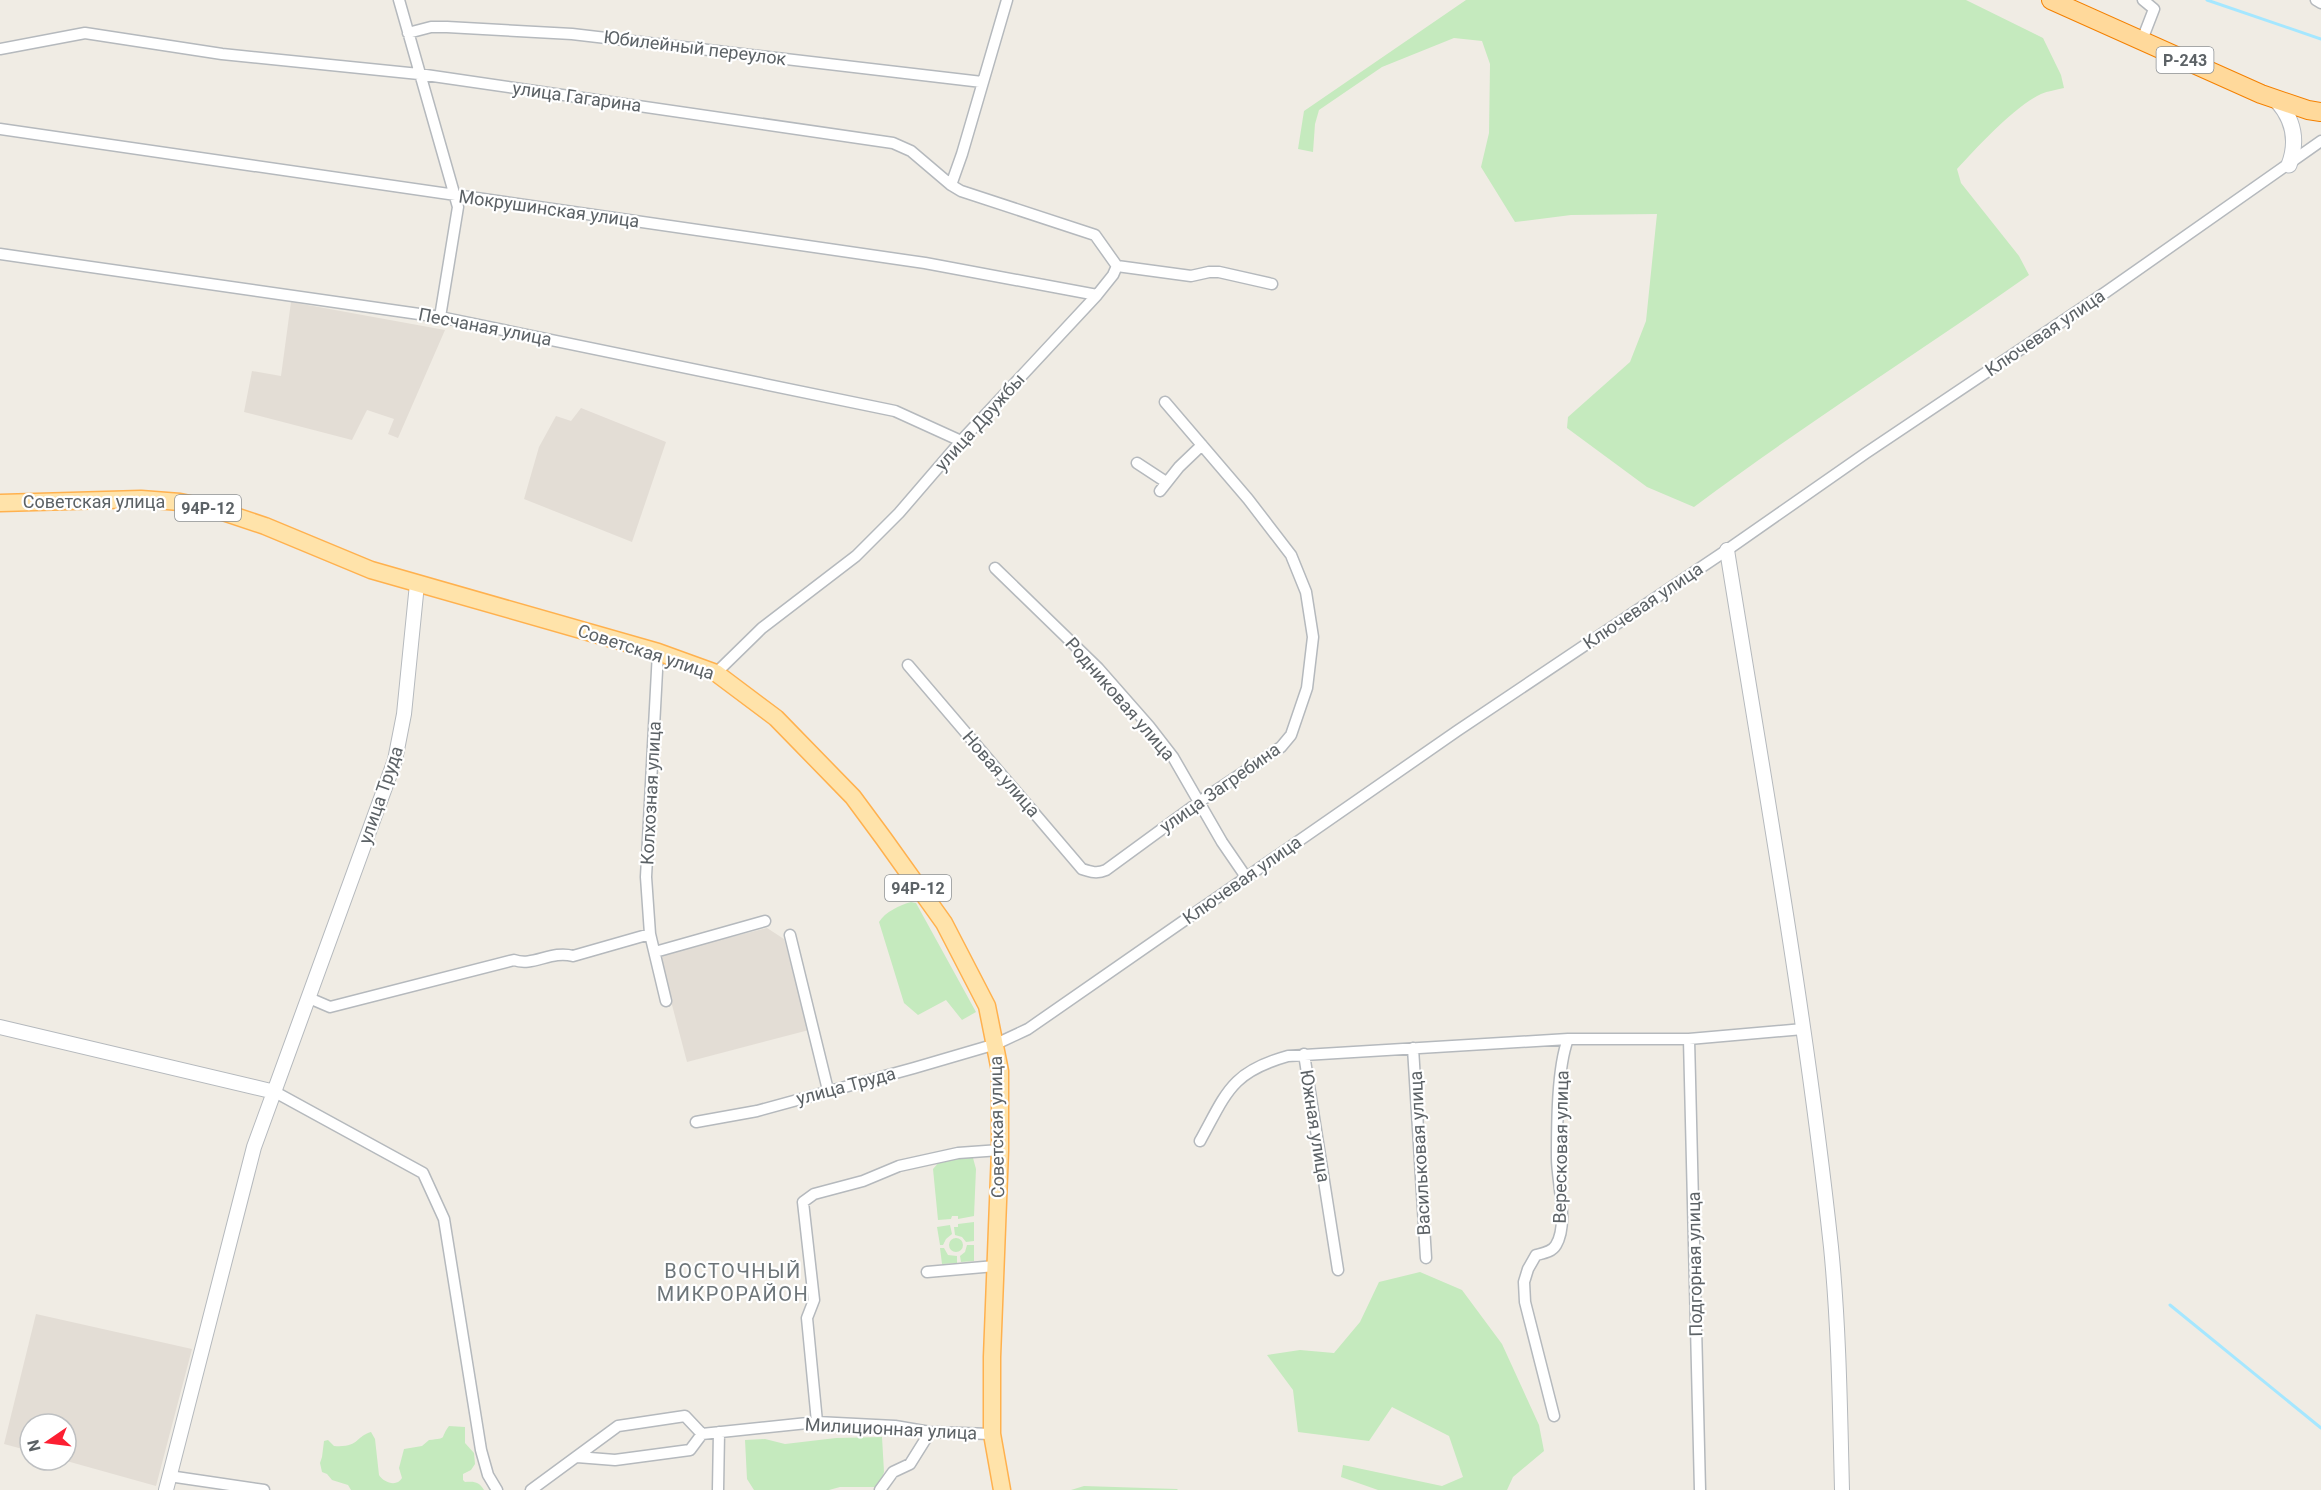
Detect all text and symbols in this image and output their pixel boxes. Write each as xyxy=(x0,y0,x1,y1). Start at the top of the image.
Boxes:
street label: Юбилейный переулок xyxy=(603,26,788,69)
road number: Р-243 xyxy=(2156,47,2214,73)
street label: улица Гагарина xyxy=(511,77,643,116)
street label: Мокрушинская улица xyxy=(457,185,641,232)
street label: Ключевая улица xyxy=(1981,285,2109,380)
street label: Песчаная улица xyxy=(417,303,554,350)
street label: улица Дружбы xyxy=(930,369,1029,475)
street label: Советская улица xyxy=(23,491,165,512)
road number: 94Р-12 xyxy=(175,495,241,521)
street label: Ключевая улица xyxy=(1579,558,1707,653)
street label: Советская улица xyxy=(575,620,717,684)
street label: Родниковая улица xyxy=(1061,633,1180,764)
street label: Колхозная улица xyxy=(636,721,665,865)
street label: Новая улица xyxy=(958,726,1044,821)
street label: улица Загребина xyxy=(1156,738,1284,837)
street label: улица Труда xyxy=(354,743,407,846)
street label: Ключевая улица xyxy=(1178,831,1305,928)
road number: 94Р-12 xyxy=(885,875,951,901)
street label: Советская улица xyxy=(985,1056,1008,1198)
street label: улица Труда xyxy=(794,1062,898,1109)
street label: Южная улица xyxy=(1296,1068,1335,1184)
street label: Васильковая улица xyxy=(1405,1070,1434,1236)
street label: Вересковая улица xyxy=(1549,1070,1572,1224)
street label: Подгорная улица xyxy=(1683,1191,1706,1337)
district label: ВОСТОЧНЫЙ МИКРОРАЙОН xyxy=(657,1259,809,1306)
north arrow xyxy=(18,1412,78,1472)
street label: Милиционная улица xyxy=(804,1414,978,1444)
text: N xyxy=(23,1438,45,1453)

